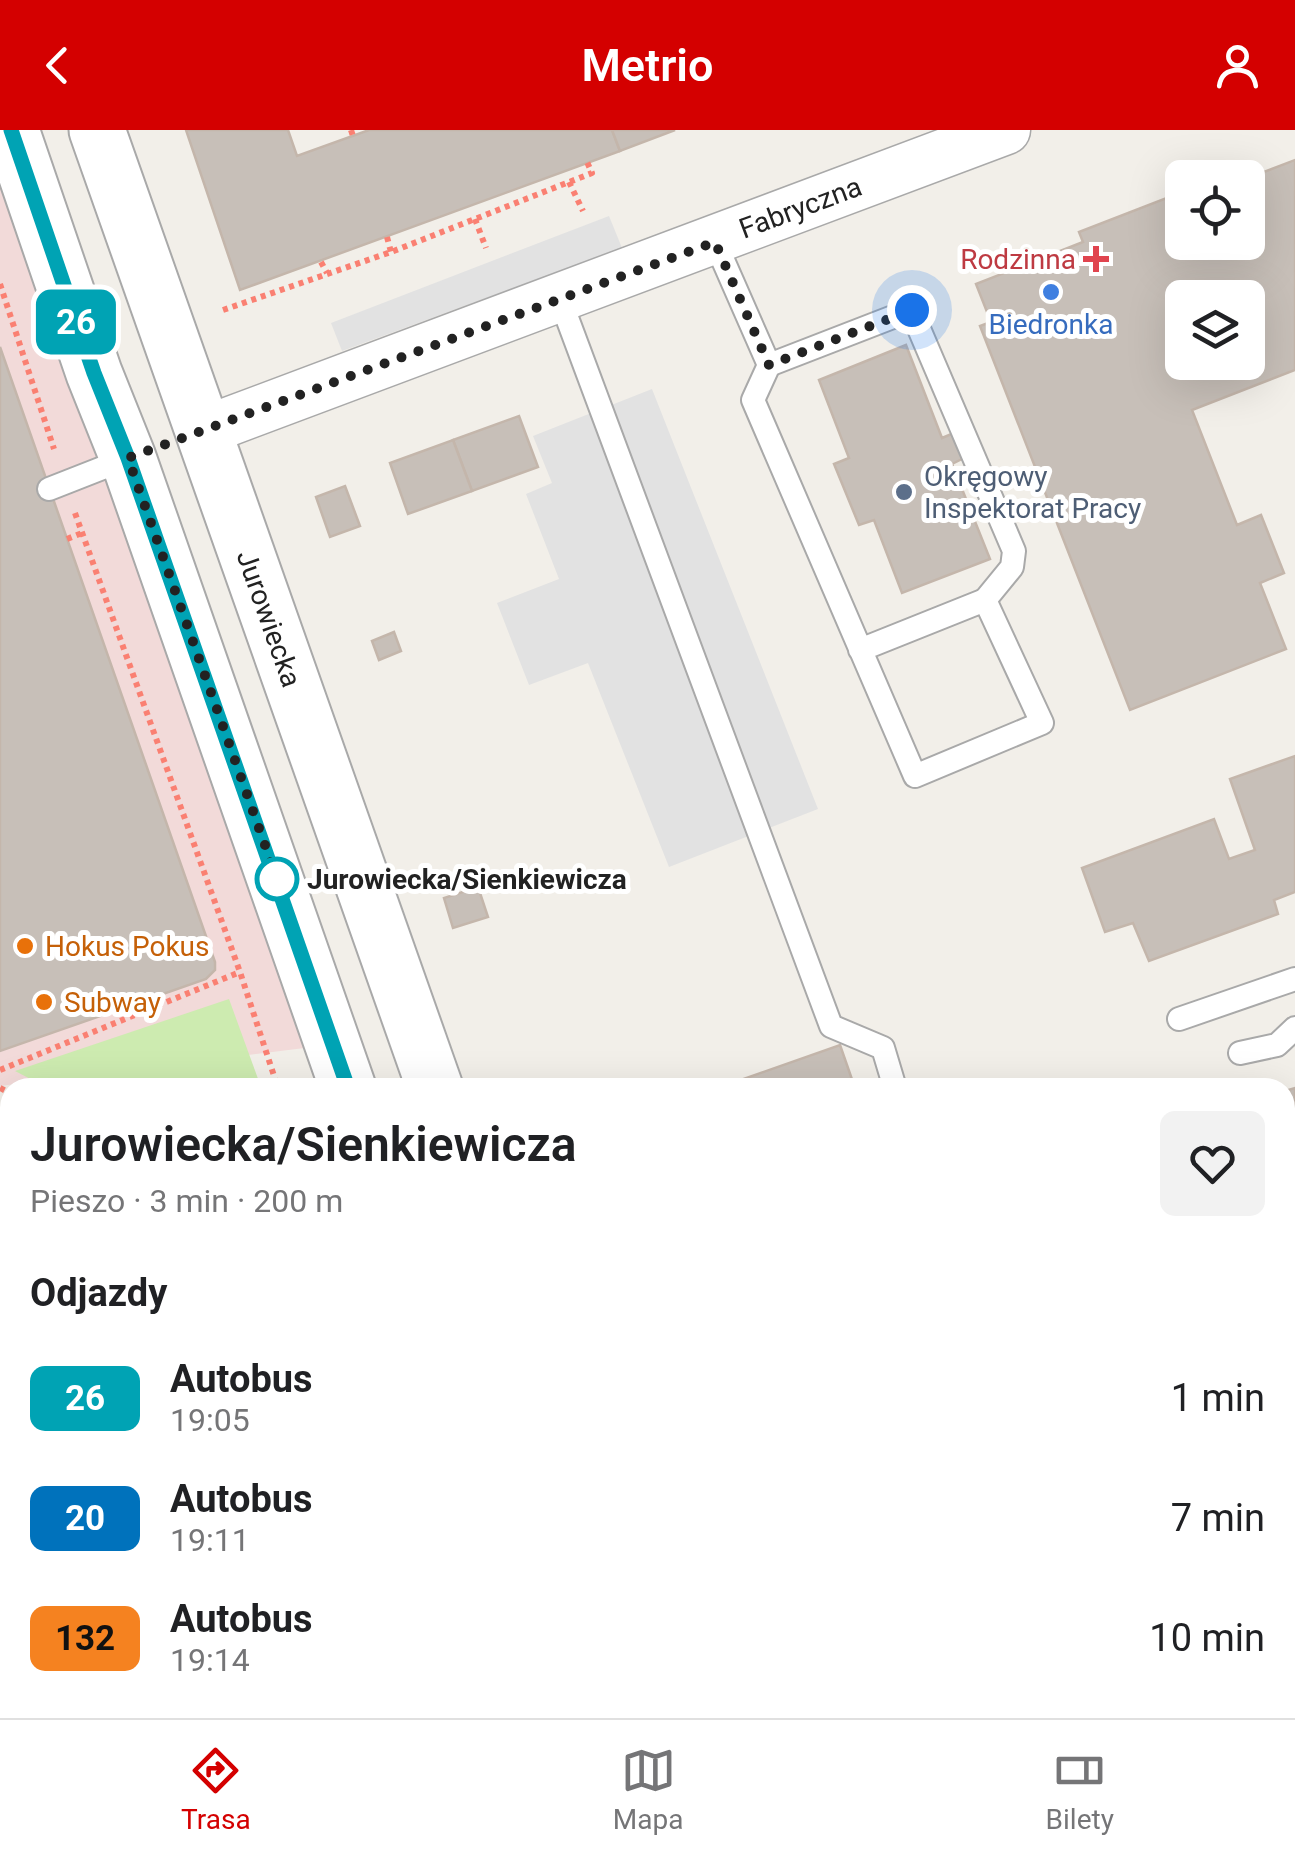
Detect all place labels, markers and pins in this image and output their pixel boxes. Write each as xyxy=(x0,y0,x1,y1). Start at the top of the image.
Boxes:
place label: Rodzinna xyxy=(960,243,1076,276)
marker: Rodzinna xyxy=(1085,248,1107,270)
marker: Biedronka xyxy=(1040,281,1062,303)
place label: Biedronka xyxy=(989,308,1113,341)
place label: Okręgowy Inspektorat Pracy xyxy=(924,460,1141,525)
marker: Okręgowy Inspektorat Pracy xyxy=(893,481,915,503)
marker: Jurowiecka/Sienkiewicza xyxy=(256,858,298,900)
place label: Jurowiecka/Sienkiewicza xyxy=(307,863,627,896)
place label: Hokus Pokus xyxy=(45,930,210,963)
marker: Hokus Pokus xyxy=(14,935,36,957)
place label: Subway xyxy=(64,986,161,1019)
marker: Subway xyxy=(33,991,55,1013)

